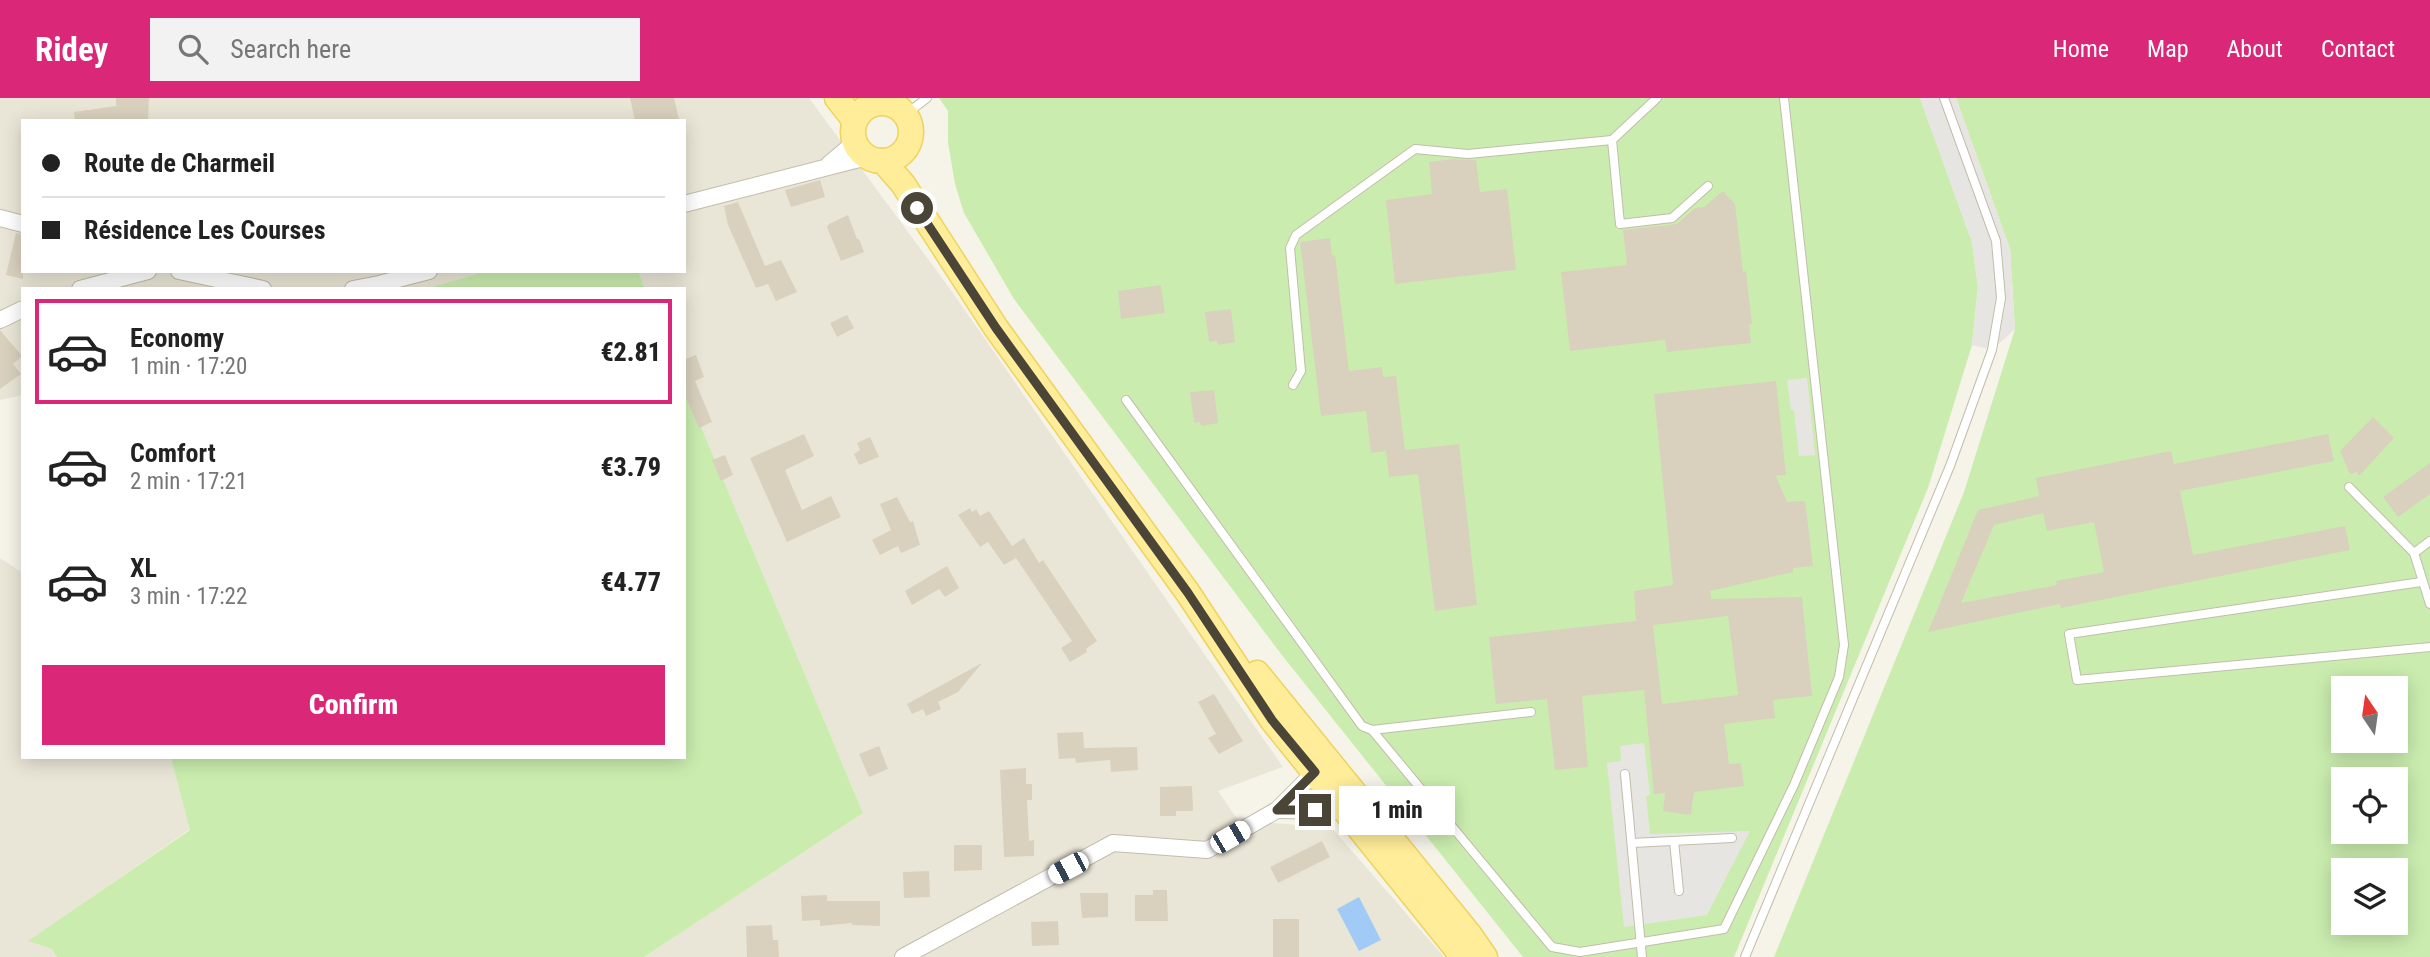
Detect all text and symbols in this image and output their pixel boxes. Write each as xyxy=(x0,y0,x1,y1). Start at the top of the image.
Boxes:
search box xyxy=(150,18,640,81)
text: Ridey xyxy=(35,30,108,69)
icon: search xyxy=(174,30,212,68)
text: Search here xyxy=(230,34,351,64)
text: Home xyxy=(2053,35,2109,63)
text: Map xyxy=(2147,35,2189,63)
text: About xyxy=(2227,35,2283,63)
text: Contact xyxy=(2321,35,2395,63)
text: Route de Charmeil xyxy=(84,148,275,178)
route start xyxy=(901,192,933,224)
text: Résidence Les Courses xyxy=(84,215,326,245)
icon: car xyxy=(46,320,109,383)
text: Economy xyxy=(130,323,224,353)
text: €2.81 xyxy=(600,337,661,367)
text: 1 min · 17:20 xyxy=(130,353,247,380)
icon: car xyxy=(46,435,109,498)
text: Comfort xyxy=(130,438,216,468)
text: €3.79 xyxy=(600,452,661,482)
text: 2 min · 17:21 xyxy=(130,468,247,495)
icon: car xyxy=(46,550,109,613)
text: XL xyxy=(130,553,157,583)
text: €4.77 xyxy=(600,567,661,597)
text: 3 min · 17:22 xyxy=(130,583,247,610)
button: Confirm xyxy=(42,665,665,745)
north arrow xyxy=(2331,676,2408,752)
map controls xyxy=(2331,676,2408,935)
button: locate xyxy=(2331,767,2408,844)
callout: 1 min xyxy=(1340,786,1455,834)
route end xyxy=(1299,794,1331,826)
text: 1 min xyxy=(1371,797,1423,824)
car xyxy=(1207,817,1254,857)
car xyxy=(1045,849,1092,887)
button: layers xyxy=(2331,858,2408,935)

